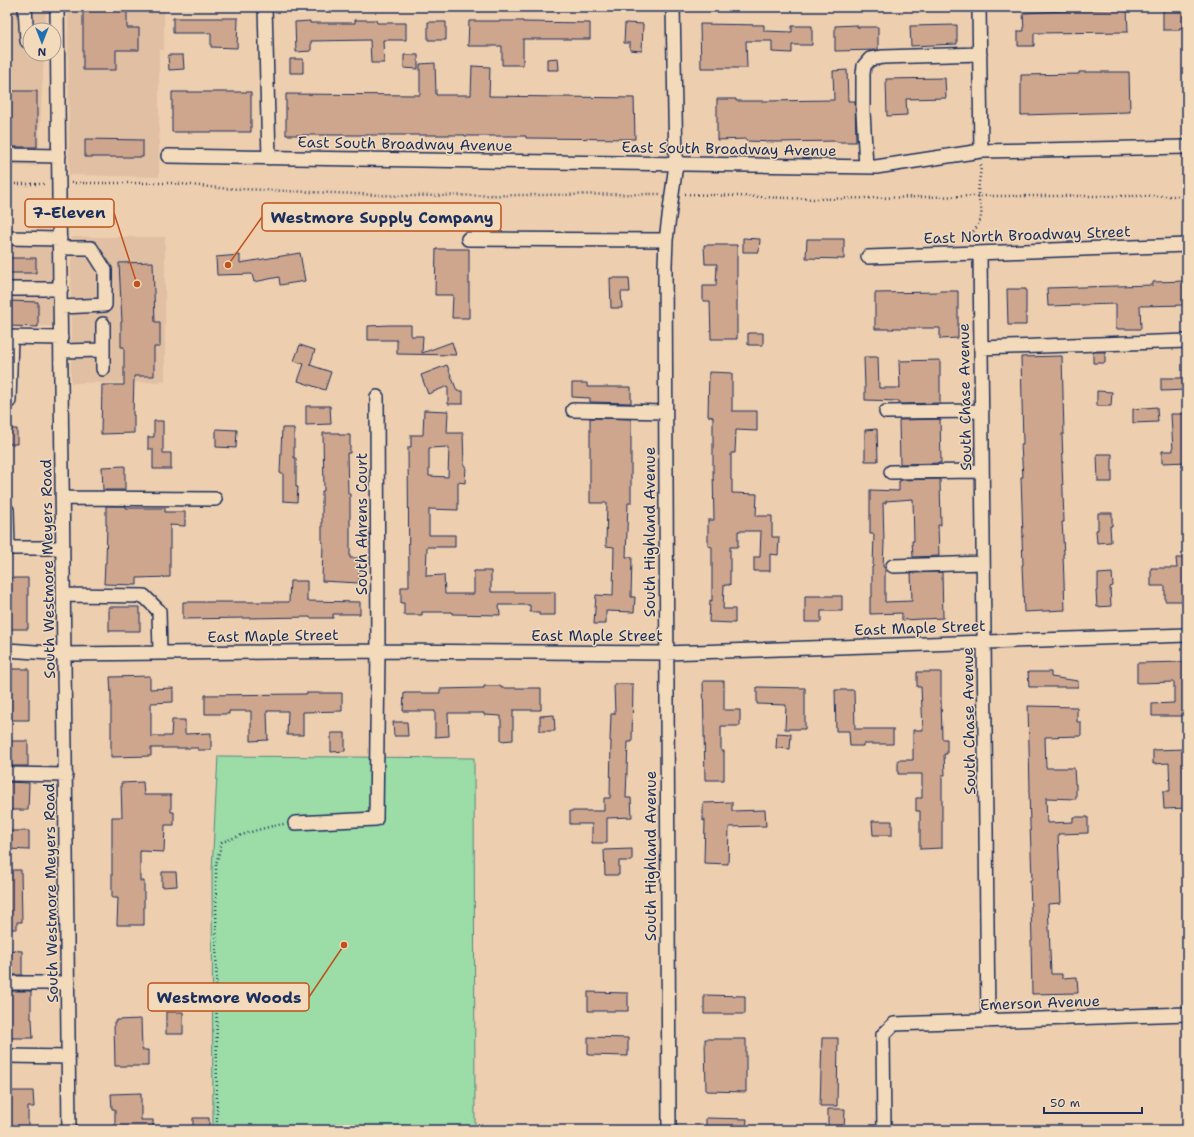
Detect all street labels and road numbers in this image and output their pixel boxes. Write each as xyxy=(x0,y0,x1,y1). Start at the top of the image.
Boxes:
street label: East South Broadway Avenue xyxy=(297,132,513,156)
street label: East South Broadway Avenue xyxy=(621,137,837,161)
street label: East North Broadway Street xyxy=(923,221,1131,249)
street label: South Chase Avenue xyxy=(954,323,976,471)
street label: South Highland Avenue xyxy=(640,447,660,617)
street label: South Ahrens Court xyxy=(352,453,372,595)
street label: South Westmore Meyers Road xyxy=(36,458,60,679)
street label: East Maple Street xyxy=(854,616,986,640)
street label: East Maple Street xyxy=(207,625,339,647)
street label: East Maple Street xyxy=(531,626,663,646)
street label: South Chase Avenue xyxy=(958,647,980,795)
street label: South Highland Avenue xyxy=(641,771,661,941)
street label: South Westmore Meyers Road xyxy=(39,782,63,1003)
street label: Emerson Avenue xyxy=(980,991,1100,1015)

